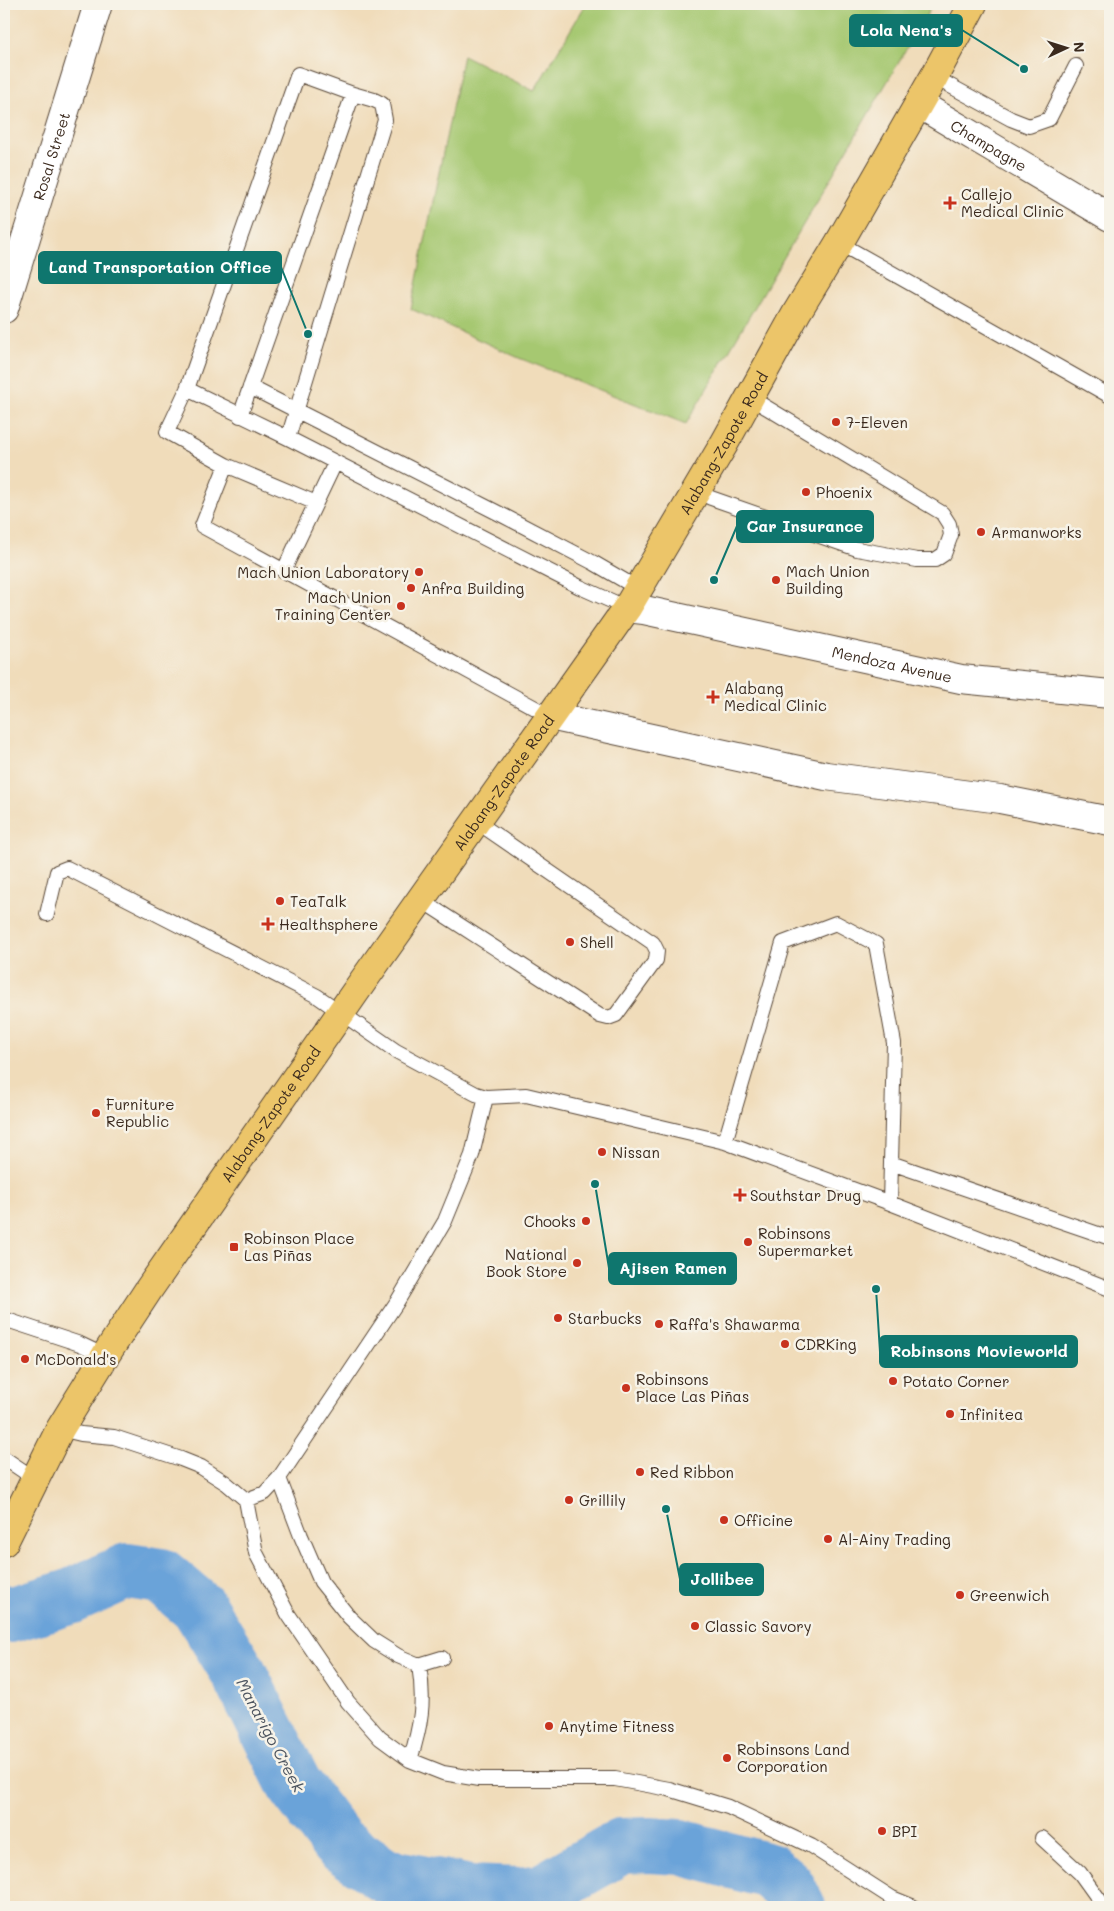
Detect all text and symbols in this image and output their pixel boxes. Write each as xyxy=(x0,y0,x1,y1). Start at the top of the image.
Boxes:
callout: Lola Nena's xyxy=(850,15,962,46)
text: Lola Nena's xyxy=(860,19,952,40)
north arrow xyxy=(1042,22,1092,72)
text: N xyxy=(1070,41,1089,53)
street label: Rosal Street xyxy=(28,109,74,203)
street label: Champagne xyxy=(947,115,1031,176)
place label: Callejo Medical Clinic xyxy=(961,184,1064,221)
marker: Callejo Medical Clinic xyxy=(943,196,957,210)
callout: Land Transportation Office xyxy=(39,252,281,283)
text: Land Transportation Office xyxy=(49,256,271,277)
street label: Alabang-Zapote Road xyxy=(674,368,772,518)
place label: 7-Eleven xyxy=(846,412,908,432)
marker: 7-Eleven xyxy=(830,416,842,428)
place label: Phoenix xyxy=(816,482,873,502)
marker: Phoenix xyxy=(800,486,812,498)
callout: Car Insurance xyxy=(737,511,873,542)
text: Car Insurance xyxy=(747,515,863,536)
place label: Armanworks xyxy=(991,522,1082,542)
marker: Armanworks xyxy=(975,526,987,538)
place label: Mach Union Building xyxy=(786,561,870,598)
place label: Mach Union Laboratory xyxy=(237,562,409,582)
marker: Mach Union Laboratory xyxy=(413,566,425,578)
marker: Mach Union Building xyxy=(770,574,782,586)
place label: Anfra Building xyxy=(421,578,524,598)
marker: Anfra Building xyxy=(405,582,417,594)
place label: Mach Union Training Center xyxy=(275,587,391,624)
marker: Mach Union Training Center xyxy=(395,600,407,612)
street label: Mendoza Avenue xyxy=(830,641,954,687)
place label: Alabang Medical Clinic xyxy=(724,678,827,715)
marker: Alabang Medical Clinic xyxy=(706,690,720,704)
street label: Alabang-Zapote Road xyxy=(449,711,558,854)
place label: TeaTalk xyxy=(290,891,346,911)
marker: TeaTalk xyxy=(274,895,286,907)
place label: Healthsphere xyxy=(279,914,378,934)
marker: Healthsphere xyxy=(261,917,275,931)
place label: Shell xyxy=(580,932,614,952)
marker: Shell xyxy=(564,936,576,948)
street label: Alabang-Zapote Road xyxy=(216,1042,325,1186)
place label: Furniture Republic xyxy=(106,1094,175,1131)
marker: Furniture Republic xyxy=(90,1107,102,1119)
place label: Nissan xyxy=(612,1142,660,1162)
marker: Nissan xyxy=(596,1146,608,1158)
place label: Southstar Drug xyxy=(750,1185,861,1205)
marker: Southstar Drug xyxy=(734,1189,746,1201)
place label: Chooks xyxy=(524,1211,576,1231)
marker: Chooks xyxy=(580,1215,592,1227)
place label: Robinsons Supermarket xyxy=(758,1223,853,1260)
place label: Robinson Place Las Piñas xyxy=(244,1228,355,1265)
marker: Robinsons Supermarket xyxy=(742,1236,754,1248)
marker: Robinson Place Las Piñas xyxy=(228,1241,240,1253)
place label: National Book Store xyxy=(486,1244,567,1281)
callout: Ajisen Ramen xyxy=(609,1253,736,1284)
marker: National Book Store xyxy=(571,1257,583,1269)
text: Ajisen Ramen xyxy=(619,1257,727,1278)
place label: Starbucks xyxy=(568,1308,642,1328)
marker: Starbucks xyxy=(552,1312,564,1324)
place label: Raffa's Shawarma xyxy=(669,1314,800,1334)
marker: Raffa's Shawarma xyxy=(653,1318,665,1330)
place label: CDRKing xyxy=(795,1334,857,1354)
callout: Robinsons Movieworld xyxy=(880,1336,1077,1367)
marker: CDRKing xyxy=(779,1338,791,1350)
text: Robinsons Movieworld xyxy=(890,1340,1068,1361)
place label: McDonald's xyxy=(35,1349,117,1369)
marker: McDonald's xyxy=(19,1353,31,1365)
place label: Robinsons Place Las Piñas xyxy=(636,1369,749,1406)
place label: Potato Corner xyxy=(903,1371,1010,1391)
marker: Potato Corner xyxy=(887,1375,899,1387)
marker: Robinsons Place Las Piñas xyxy=(620,1382,632,1394)
place label: Infinitea xyxy=(960,1404,1023,1424)
marker: Infinitea xyxy=(944,1408,956,1420)
place label: Red Ribbon xyxy=(650,1462,734,1482)
marker: Red Ribbon xyxy=(634,1466,646,1478)
place label: Grillily xyxy=(579,1490,626,1510)
marker: Grillily xyxy=(563,1494,575,1506)
place label: Officine xyxy=(734,1510,793,1530)
marker: Officine xyxy=(718,1514,730,1526)
place label: Al-Ainy Trading xyxy=(838,1529,951,1549)
marker: Al-Ainy Trading xyxy=(822,1533,834,1545)
callout: Jollibee xyxy=(680,1564,763,1595)
text: Jollibee xyxy=(690,1568,754,1589)
place label: Greenwich xyxy=(970,1585,1049,1605)
marker: Greenwich xyxy=(954,1589,966,1601)
place label: Classic Savory xyxy=(705,1616,812,1636)
marker: Classic Savory xyxy=(689,1620,701,1632)
water label: Manarigo Creek xyxy=(232,1674,310,1796)
place label: Anytime Fitness xyxy=(559,1716,675,1736)
marker: Anytime Fitness xyxy=(543,1720,555,1732)
place label: Robinsons Land Corporation xyxy=(737,1739,850,1776)
marker: Robinsons Land Corporation xyxy=(721,1752,733,1764)
place label: BPI xyxy=(892,1821,917,1841)
marker: BPI xyxy=(876,1825,888,1837)

